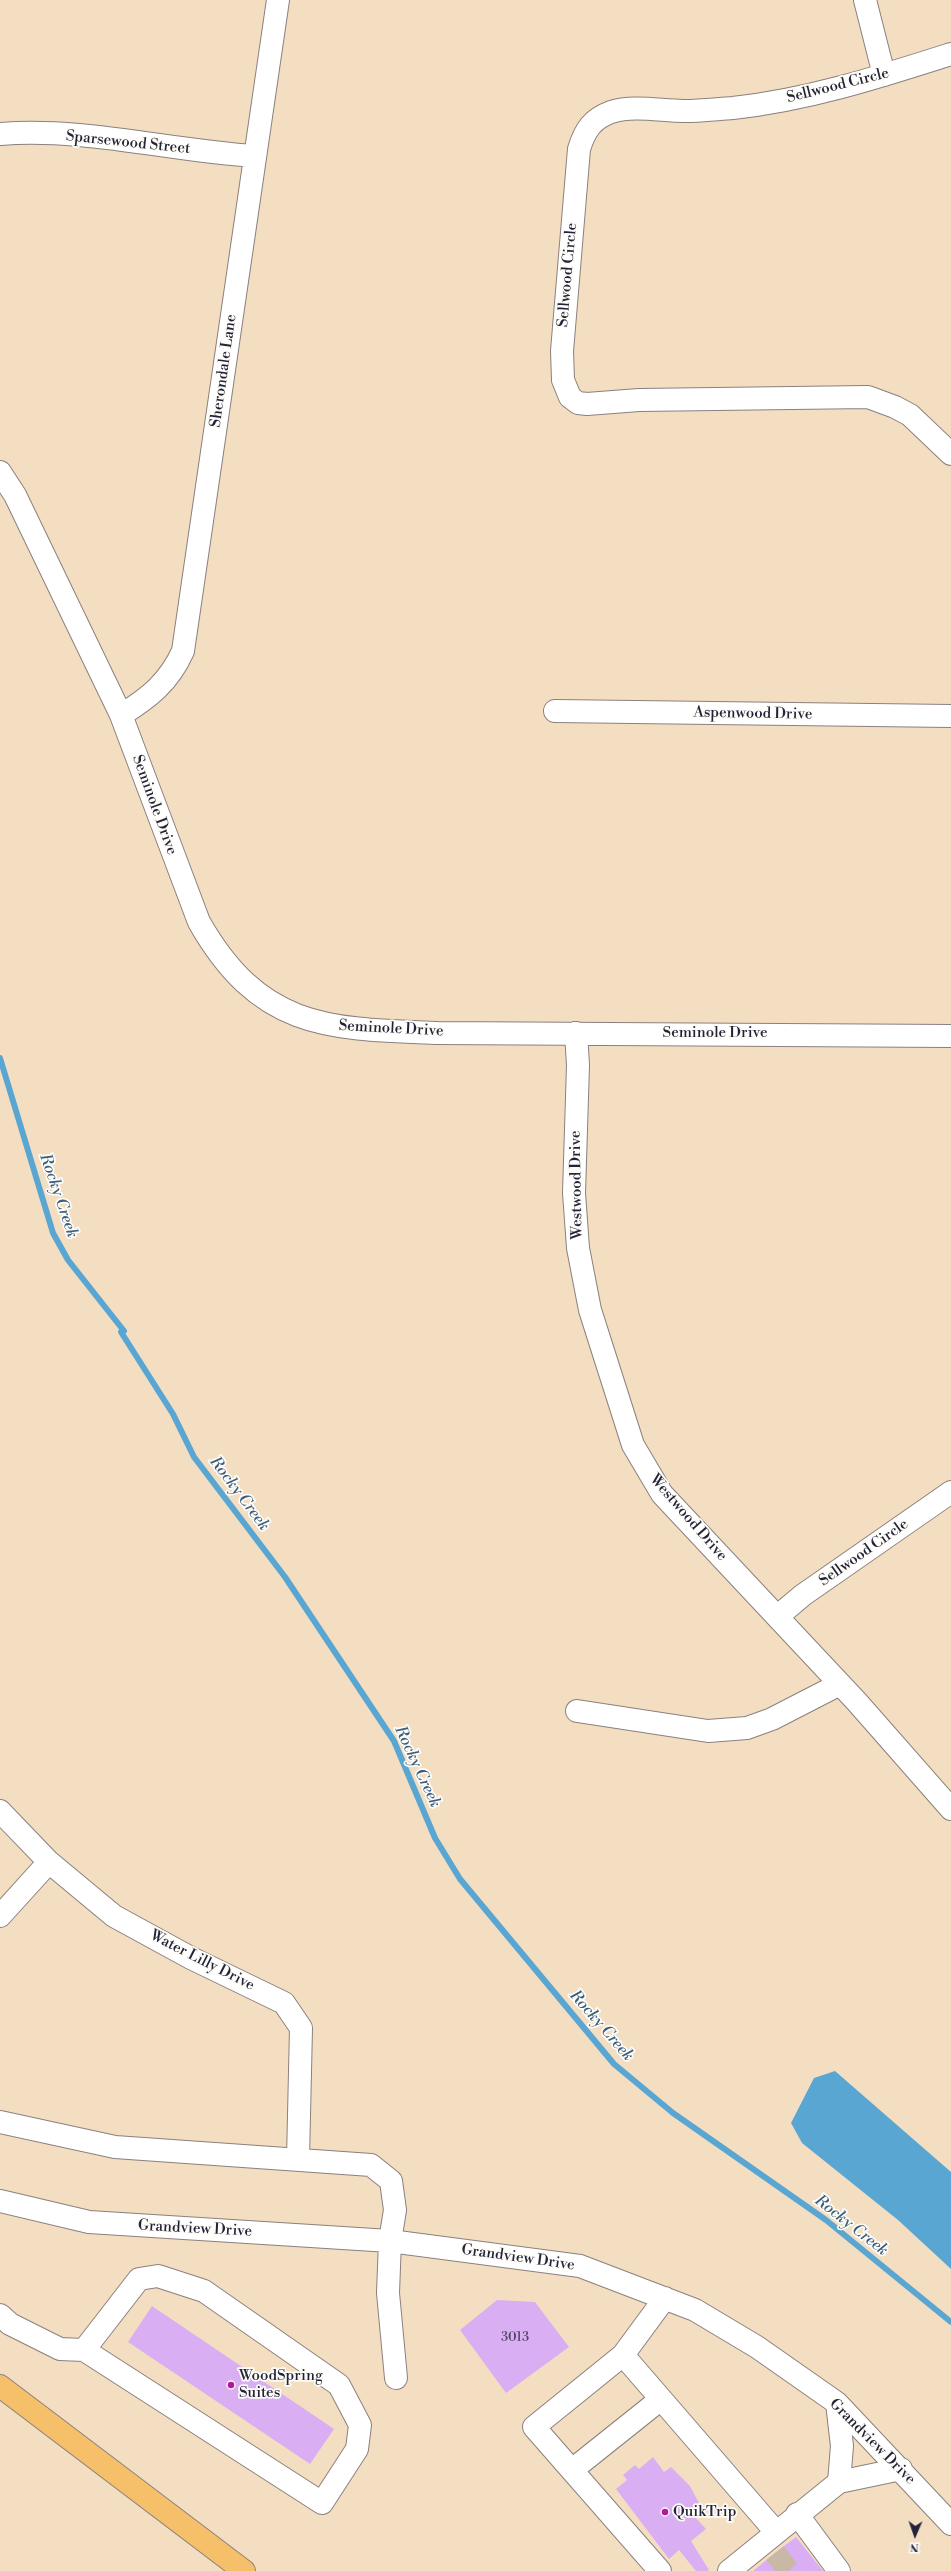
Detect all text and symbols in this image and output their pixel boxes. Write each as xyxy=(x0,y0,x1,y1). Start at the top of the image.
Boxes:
street label: Sellwood Circle xyxy=(785,65,891,107)
street label: Sparsewood Street xyxy=(65,128,191,158)
street label: Sellwood Circle xyxy=(554,222,582,328)
street label: Sherondale Lane xyxy=(207,313,241,429)
street label: Aspenwood Drive xyxy=(693,704,813,724)
street label: Seminole Drive xyxy=(128,753,180,857)
street label: Seminole Drive xyxy=(338,1017,444,1041)
street label: Seminole Drive xyxy=(663,1024,767,1042)
street label: Westwood Drive xyxy=(567,1130,587,1240)
water label: Rocky Creek xyxy=(35,1151,81,1241)
water label: Rocky Creek xyxy=(205,1453,273,1535)
street label: Westwood Drive xyxy=(645,1471,731,1565)
street label: Sellwood Circle xyxy=(816,1516,912,1590)
water label: Rocky Creek xyxy=(390,1723,444,1811)
street label: Water Lilly Drive xyxy=(147,1927,257,1995)
water label: Rocky Creek xyxy=(565,1987,637,2065)
water label: Rocky Creek xyxy=(811,2191,891,2261)
street label: Grandview Drive xyxy=(137,2217,253,2241)
street label: Grandview Drive xyxy=(460,2241,576,2275)
house number: 3013 xyxy=(501,2330,529,2346)
place label: WoodSpring Suites xyxy=(239,2367,323,2402)
marker: WoodSpring Suites xyxy=(226,2380,236,2390)
street label: Grandview Drive xyxy=(825,2395,919,2489)
place label: QuikTrip xyxy=(673,2503,736,2521)
marker: QuikTrip xyxy=(660,2507,670,2517)
north arrow xyxy=(895,2515,935,2555)
text: N xyxy=(910,2540,919,2554)

